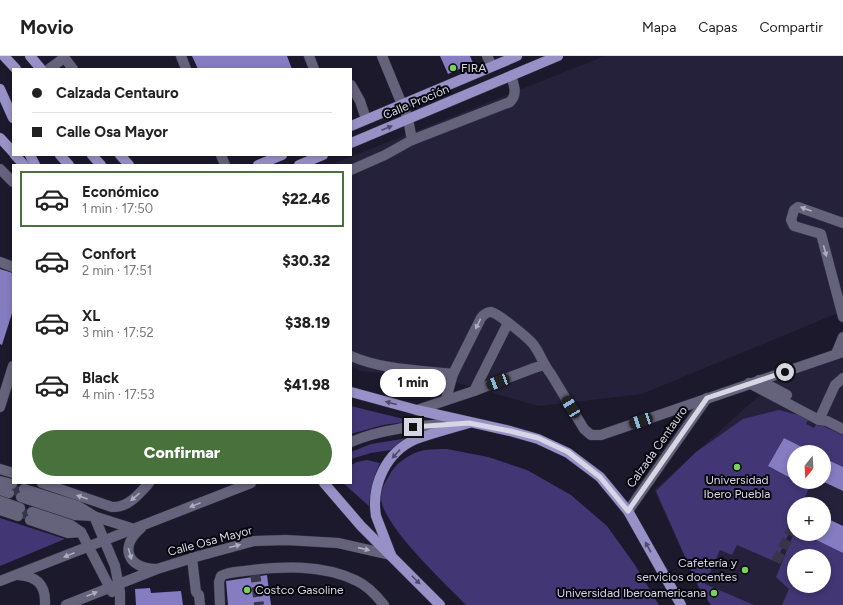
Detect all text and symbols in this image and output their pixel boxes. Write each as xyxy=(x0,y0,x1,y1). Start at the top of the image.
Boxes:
text: Movio xyxy=(20,16,74,39)
text: Mapa xyxy=(642,19,676,36)
text: Capas xyxy=(698,19,737,36)
text: Compartir xyxy=(759,19,823,36)
place label: FIRA xyxy=(461,61,486,75)
marker: FIRA xyxy=(448,63,458,73)
street label: Calle Proción xyxy=(381,82,451,122)
text: Calzada Centauro xyxy=(56,84,179,102)
text: Calle Osa Mayor xyxy=(56,123,168,141)
one-way arrow xyxy=(381,125,393,131)
icon: car xyxy=(34,181,70,217)
text: Económico xyxy=(82,183,159,201)
text: $22.46 xyxy=(282,190,330,208)
text: 1 min · 17:50 xyxy=(82,201,153,216)
one-way arrow xyxy=(800,206,812,212)
icon: car xyxy=(34,243,70,279)
text: Confort xyxy=(82,245,136,263)
one-way arrow xyxy=(822,245,828,257)
text: $30.32 xyxy=(282,252,330,270)
text: 2 min · 17:51 xyxy=(82,263,152,278)
icon: car xyxy=(34,305,70,341)
text: XL xyxy=(82,307,100,325)
text: $38.19 xyxy=(285,314,330,332)
one-way arrow xyxy=(475,318,481,329)
text: 3 min · 17:52 xyxy=(82,325,154,340)
route start xyxy=(776,363,794,381)
icon: car xyxy=(34,367,70,403)
text: Black xyxy=(82,369,119,387)
callout: 1 min xyxy=(380,369,446,397)
car xyxy=(485,372,511,392)
text: 1 min xyxy=(397,375,429,390)
text: $41.98 xyxy=(284,376,330,394)
text: 4 min · 17:53 xyxy=(82,387,155,402)
car xyxy=(560,394,582,420)
one-way arrow xyxy=(384,400,396,406)
street label: Calzada Centauro xyxy=(624,404,690,490)
car xyxy=(628,411,654,431)
route end xyxy=(404,418,422,436)
button: Confirmar xyxy=(32,430,332,476)
north arrow xyxy=(787,445,831,489)
map controls xyxy=(787,445,831,593)
one-way arrow xyxy=(391,449,400,459)
marker: Universidad Ibero Puebla xyxy=(732,462,742,472)
place label: Universidad Ibero Puebla xyxy=(704,473,770,501)
one-way arrow xyxy=(130,492,141,501)
one-way arrow xyxy=(75,493,87,499)
button: + xyxy=(787,497,831,541)
one-way arrow xyxy=(189,502,200,508)
street label: Calle Osa Mayor xyxy=(166,523,254,559)
one-way arrow xyxy=(644,541,651,553)
one-way arrow xyxy=(229,543,241,549)
one-way arrow xyxy=(357,546,370,552)
one-way arrow xyxy=(127,548,133,560)
button: − xyxy=(787,549,831,593)
one-way arrow xyxy=(63,552,74,558)
place label: Cafetería y servicios docentes xyxy=(637,556,738,584)
marker: Cafetería y servicios docentes xyxy=(740,565,750,575)
one-way arrow xyxy=(411,575,421,585)
place label: Costco Gasoline xyxy=(255,583,344,597)
marker: Costco Gasoline xyxy=(242,585,252,595)
place label: Universidad Iberoamericana xyxy=(557,586,706,600)
marker: Universidad Iberoamericana xyxy=(709,588,719,598)
one-way arrow xyxy=(86,591,98,597)

